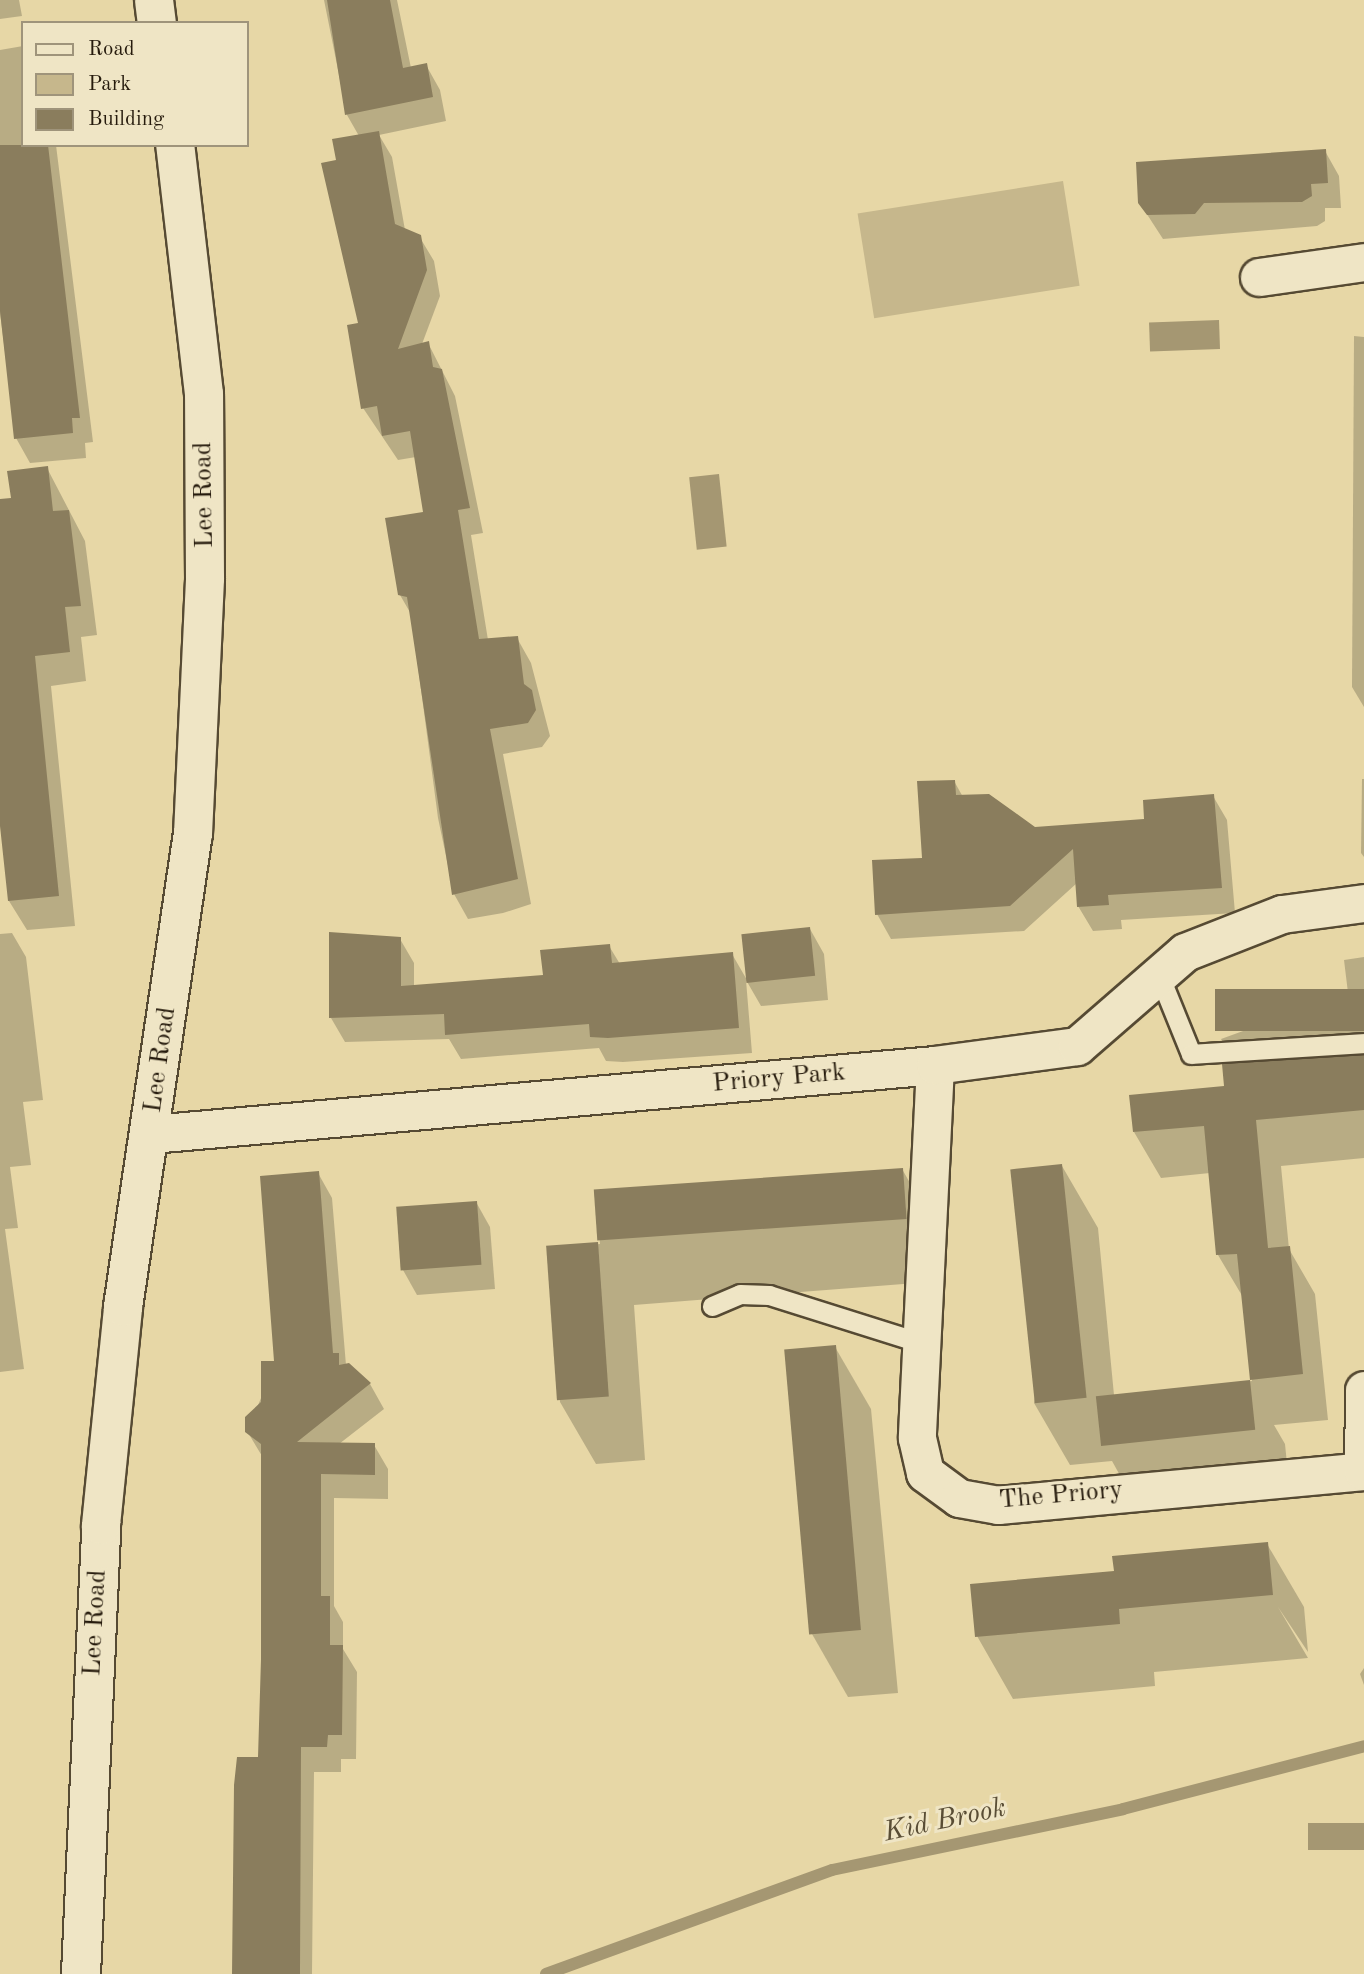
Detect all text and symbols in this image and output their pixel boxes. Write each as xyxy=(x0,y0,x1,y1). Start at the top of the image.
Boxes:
legend xyxy=(21,21,248,147)
text: Road xyxy=(88,39,135,60)
text: Park xyxy=(88,74,131,95)
text: Building xyxy=(88,109,164,130)
street label: Lee Road xyxy=(188,441,222,549)
street label: Lee Road xyxy=(138,1005,184,1115)
street label: Priory Park xyxy=(711,1058,847,1100)
street label: The Priory xyxy=(998,1475,1124,1517)
street label: Lee Road xyxy=(78,1569,114,1677)
water label: Kid Brook xyxy=(881,1792,1009,1850)

